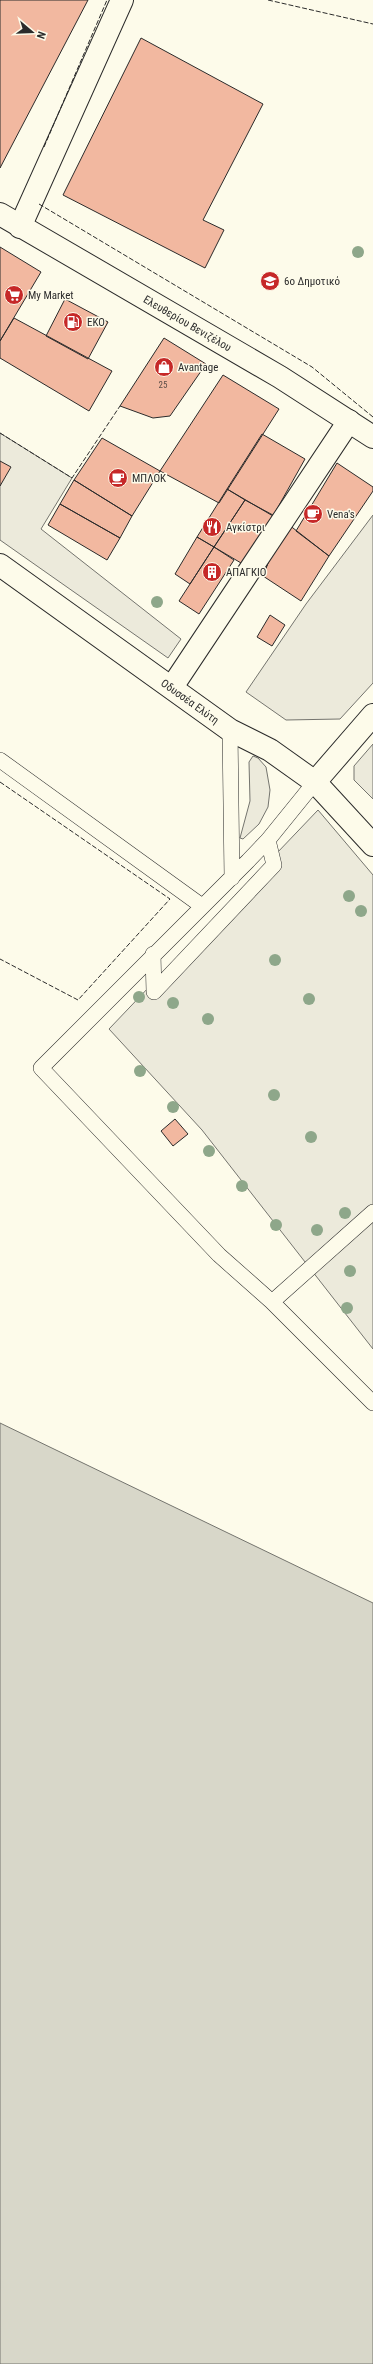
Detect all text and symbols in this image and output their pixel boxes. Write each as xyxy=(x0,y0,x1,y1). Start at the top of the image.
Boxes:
north arrow xyxy=(12,12,52,52)
text: N xyxy=(34,30,48,41)
school or university icon: 6ο Δημοτικό xyxy=(259,270,281,292)
place label: 6ο Δημοτικό xyxy=(284,275,340,288)
supermarket icon: Μy Market xyxy=(3,284,25,306)
place label: Μy Market xyxy=(28,289,74,302)
street label: Ελευθερίου Βενιζέλου xyxy=(141,293,234,354)
fuel station icon: EKO xyxy=(62,311,84,333)
place label: EKO xyxy=(87,316,105,329)
shop icon: Avantage xyxy=(153,356,175,378)
place label: Avantage xyxy=(178,361,218,374)
house number: 25 xyxy=(159,380,168,390)
cafe icon: ΜΠΛΟΚ xyxy=(107,467,129,489)
place label: ΜΠΛΟΚ xyxy=(132,472,166,485)
cafe icon: Vena's xyxy=(302,503,324,525)
place label: Vena's xyxy=(327,508,355,521)
restaurant icon: Αγκίστρι xyxy=(201,516,223,538)
place label: Αγκίστρι xyxy=(226,521,265,534)
building icon: ΑΠΑΓΚΙΟ xyxy=(201,561,223,583)
place label: ΑΠΑΓΚΙΟ xyxy=(226,566,266,579)
street label: Οδυσσέα Ελύτη xyxy=(158,677,221,727)

